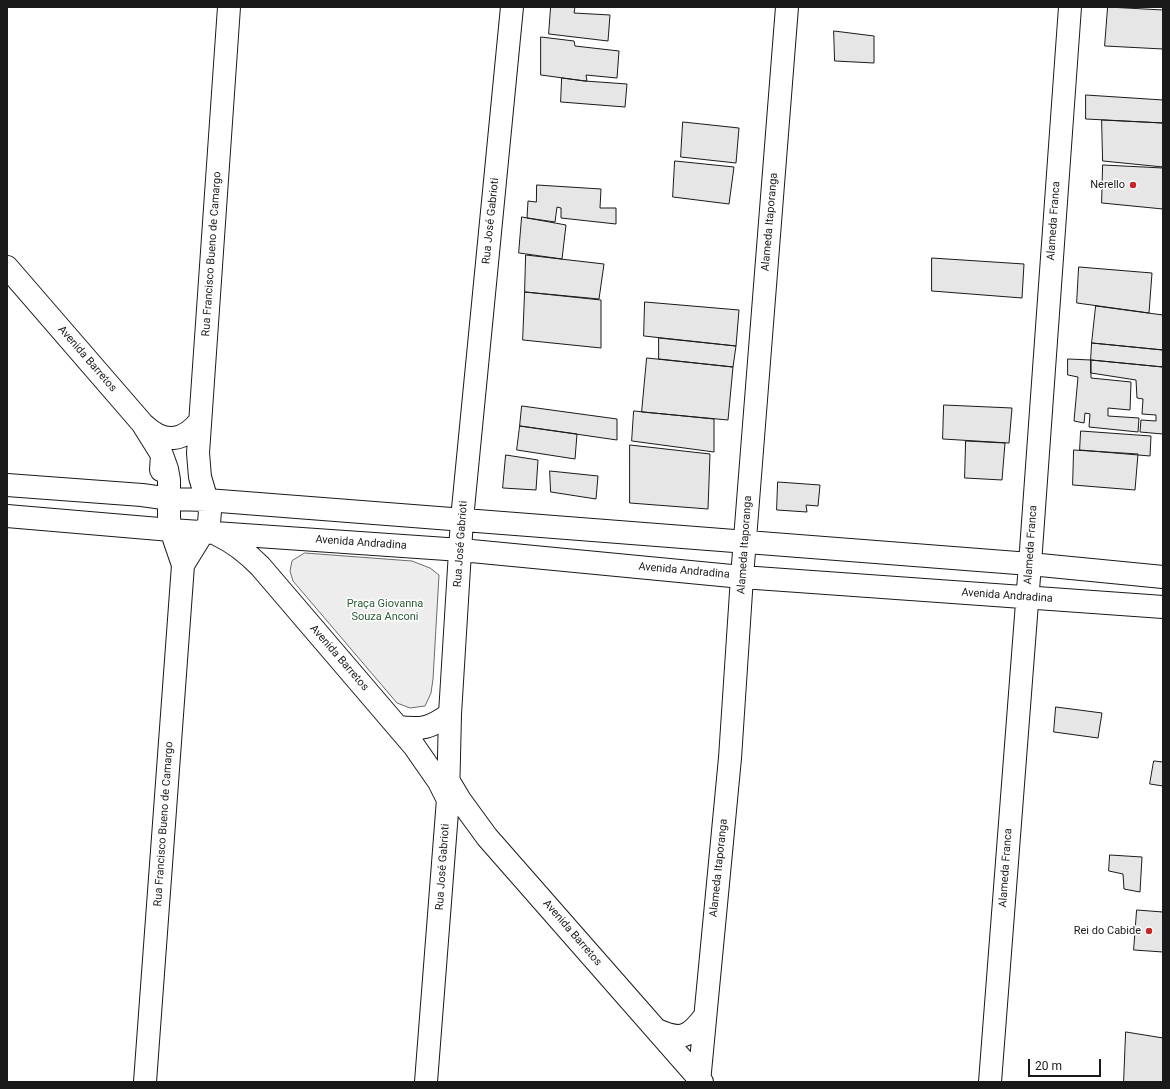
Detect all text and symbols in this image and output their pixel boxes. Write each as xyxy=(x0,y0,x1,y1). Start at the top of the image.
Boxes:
street label: Rua Francisco Bueno de Camargo xyxy=(200,171,224,337)
street label: Alameda Itaporanga xyxy=(759,172,781,272)
street label: Rua José Gabrioti xyxy=(480,177,502,265)
place label: Nerello xyxy=(1090,178,1125,192)
marker: Nerello xyxy=(1128,180,1138,190)
street label: Alameda Franca xyxy=(1045,181,1063,261)
street label: Avenida Barretos xyxy=(55,323,119,395)
street label: Alameda Itaporanga xyxy=(735,495,755,595)
street label: Rua José Gabrioti xyxy=(451,500,471,588)
street label: Alameda Franca xyxy=(1022,505,1040,585)
street label: Avenida Andradina xyxy=(315,533,407,553)
street label: Avenida Andradina xyxy=(638,560,730,582)
street label: Avenida Andradina xyxy=(961,586,1053,606)
park label: Praça Giovanna Souza Anconi xyxy=(347,597,423,623)
street label: Avenida Barretos xyxy=(307,622,371,694)
street label: Rua Francisco Bueno de Camargo xyxy=(152,741,176,907)
street label: Alameda Itaporanga xyxy=(707,818,731,918)
street label: Rua José Gabrioti xyxy=(433,823,453,911)
street label: Alameda Franca xyxy=(997,828,1015,908)
street label: Avenida Barretos xyxy=(540,897,604,969)
place label: Rei do Cabide xyxy=(1074,924,1141,938)
marker: Rei do Cabide xyxy=(1144,926,1154,936)
scale bar xyxy=(1030,1051,1103,1077)
text: 20 m xyxy=(1035,1059,1062,1073)

